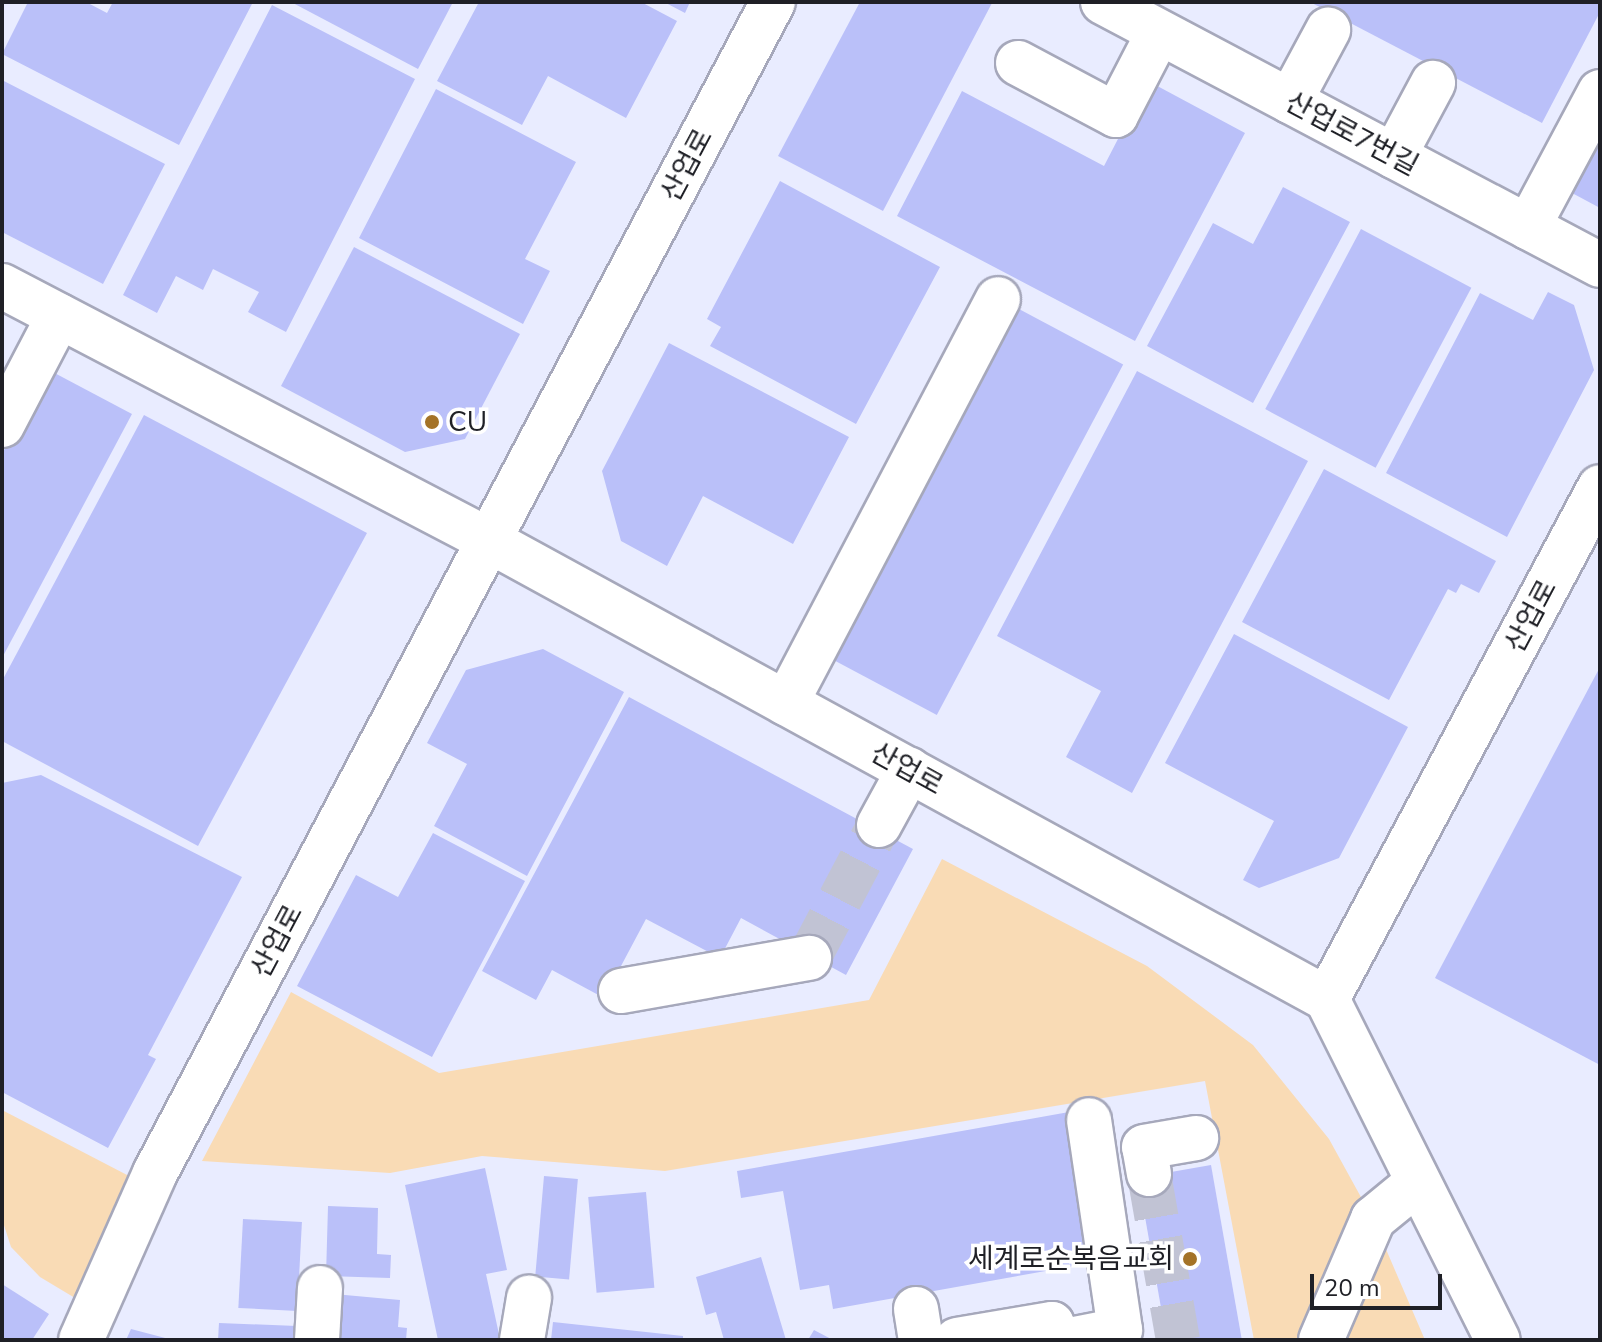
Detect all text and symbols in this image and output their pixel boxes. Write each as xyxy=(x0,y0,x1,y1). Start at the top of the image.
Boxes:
street label: 산업로7번길 xyxy=(1280,85,1424,183)
street label: 산업로 xyxy=(654,123,720,207)
place label: CU xyxy=(448,405,487,439)
marker: CU xyxy=(423,413,441,431)
street label: 산업로 xyxy=(1498,574,1564,658)
street label: 산업로 xyxy=(865,736,949,802)
street label: 산업로 xyxy=(244,899,310,983)
place label: 세계로순복음교회 xyxy=(968,1242,1174,1276)
marker: 세계로순복음교회 xyxy=(1181,1250,1199,1268)
scale bar xyxy=(1314,1258,1446,1308)
text: 20 m xyxy=(1324,1272,1380,1304)

